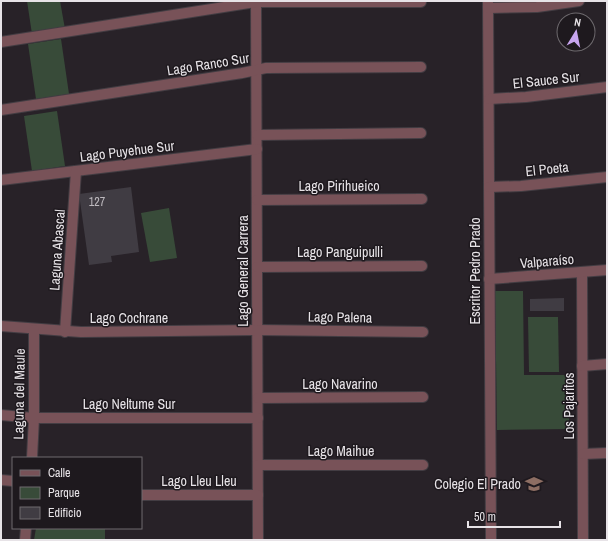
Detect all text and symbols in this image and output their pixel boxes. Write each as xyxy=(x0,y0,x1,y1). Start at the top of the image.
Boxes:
north arrow xyxy=(556,12,596,52)
text: N xyxy=(573,15,582,30)
street label: Lago Ranco Sur xyxy=(166,49,251,79)
street label: El Sauce Sur xyxy=(512,68,580,92)
street label: Lago Puyehue Sur xyxy=(79,136,175,166)
street label: El Poeta xyxy=(524,158,570,180)
street label: Lago Pirihueico xyxy=(298,177,380,195)
house number: 127 xyxy=(89,194,106,210)
street label: Laguna Abascal xyxy=(45,209,69,291)
street label: Lago General Carrera xyxy=(234,215,252,327)
street label: Escritor Pedro Prado xyxy=(466,217,484,325)
street label: Lago Panguipulli xyxy=(297,243,383,261)
street label: Valparaíso xyxy=(519,250,575,272)
street label: Lago Palena xyxy=(308,307,373,327)
street label: Lago Cochrane xyxy=(90,309,168,327)
street label: Laguna del Maule xyxy=(9,348,29,440)
street label: Los Pajaritos xyxy=(560,372,578,440)
street label: Lago Navarino xyxy=(302,375,378,393)
street label: Lago Neltume Sur xyxy=(83,395,175,413)
street label: Lago Maihue xyxy=(307,442,375,460)
legend xyxy=(12,457,142,529)
text: Calle xyxy=(48,465,70,481)
street label: Lago Lleu Lleu xyxy=(161,472,237,490)
school or university icon: Colegio El Prado xyxy=(524,474,544,494)
place label: Colegio El Prado xyxy=(434,475,521,493)
text: Parque xyxy=(48,485,80,501)
scale bar xyxy=(468,503,560,529)
text: Edificio xyxy=(48,505,81,521)
text: 50 m xyxy=(474,509,496,525)

